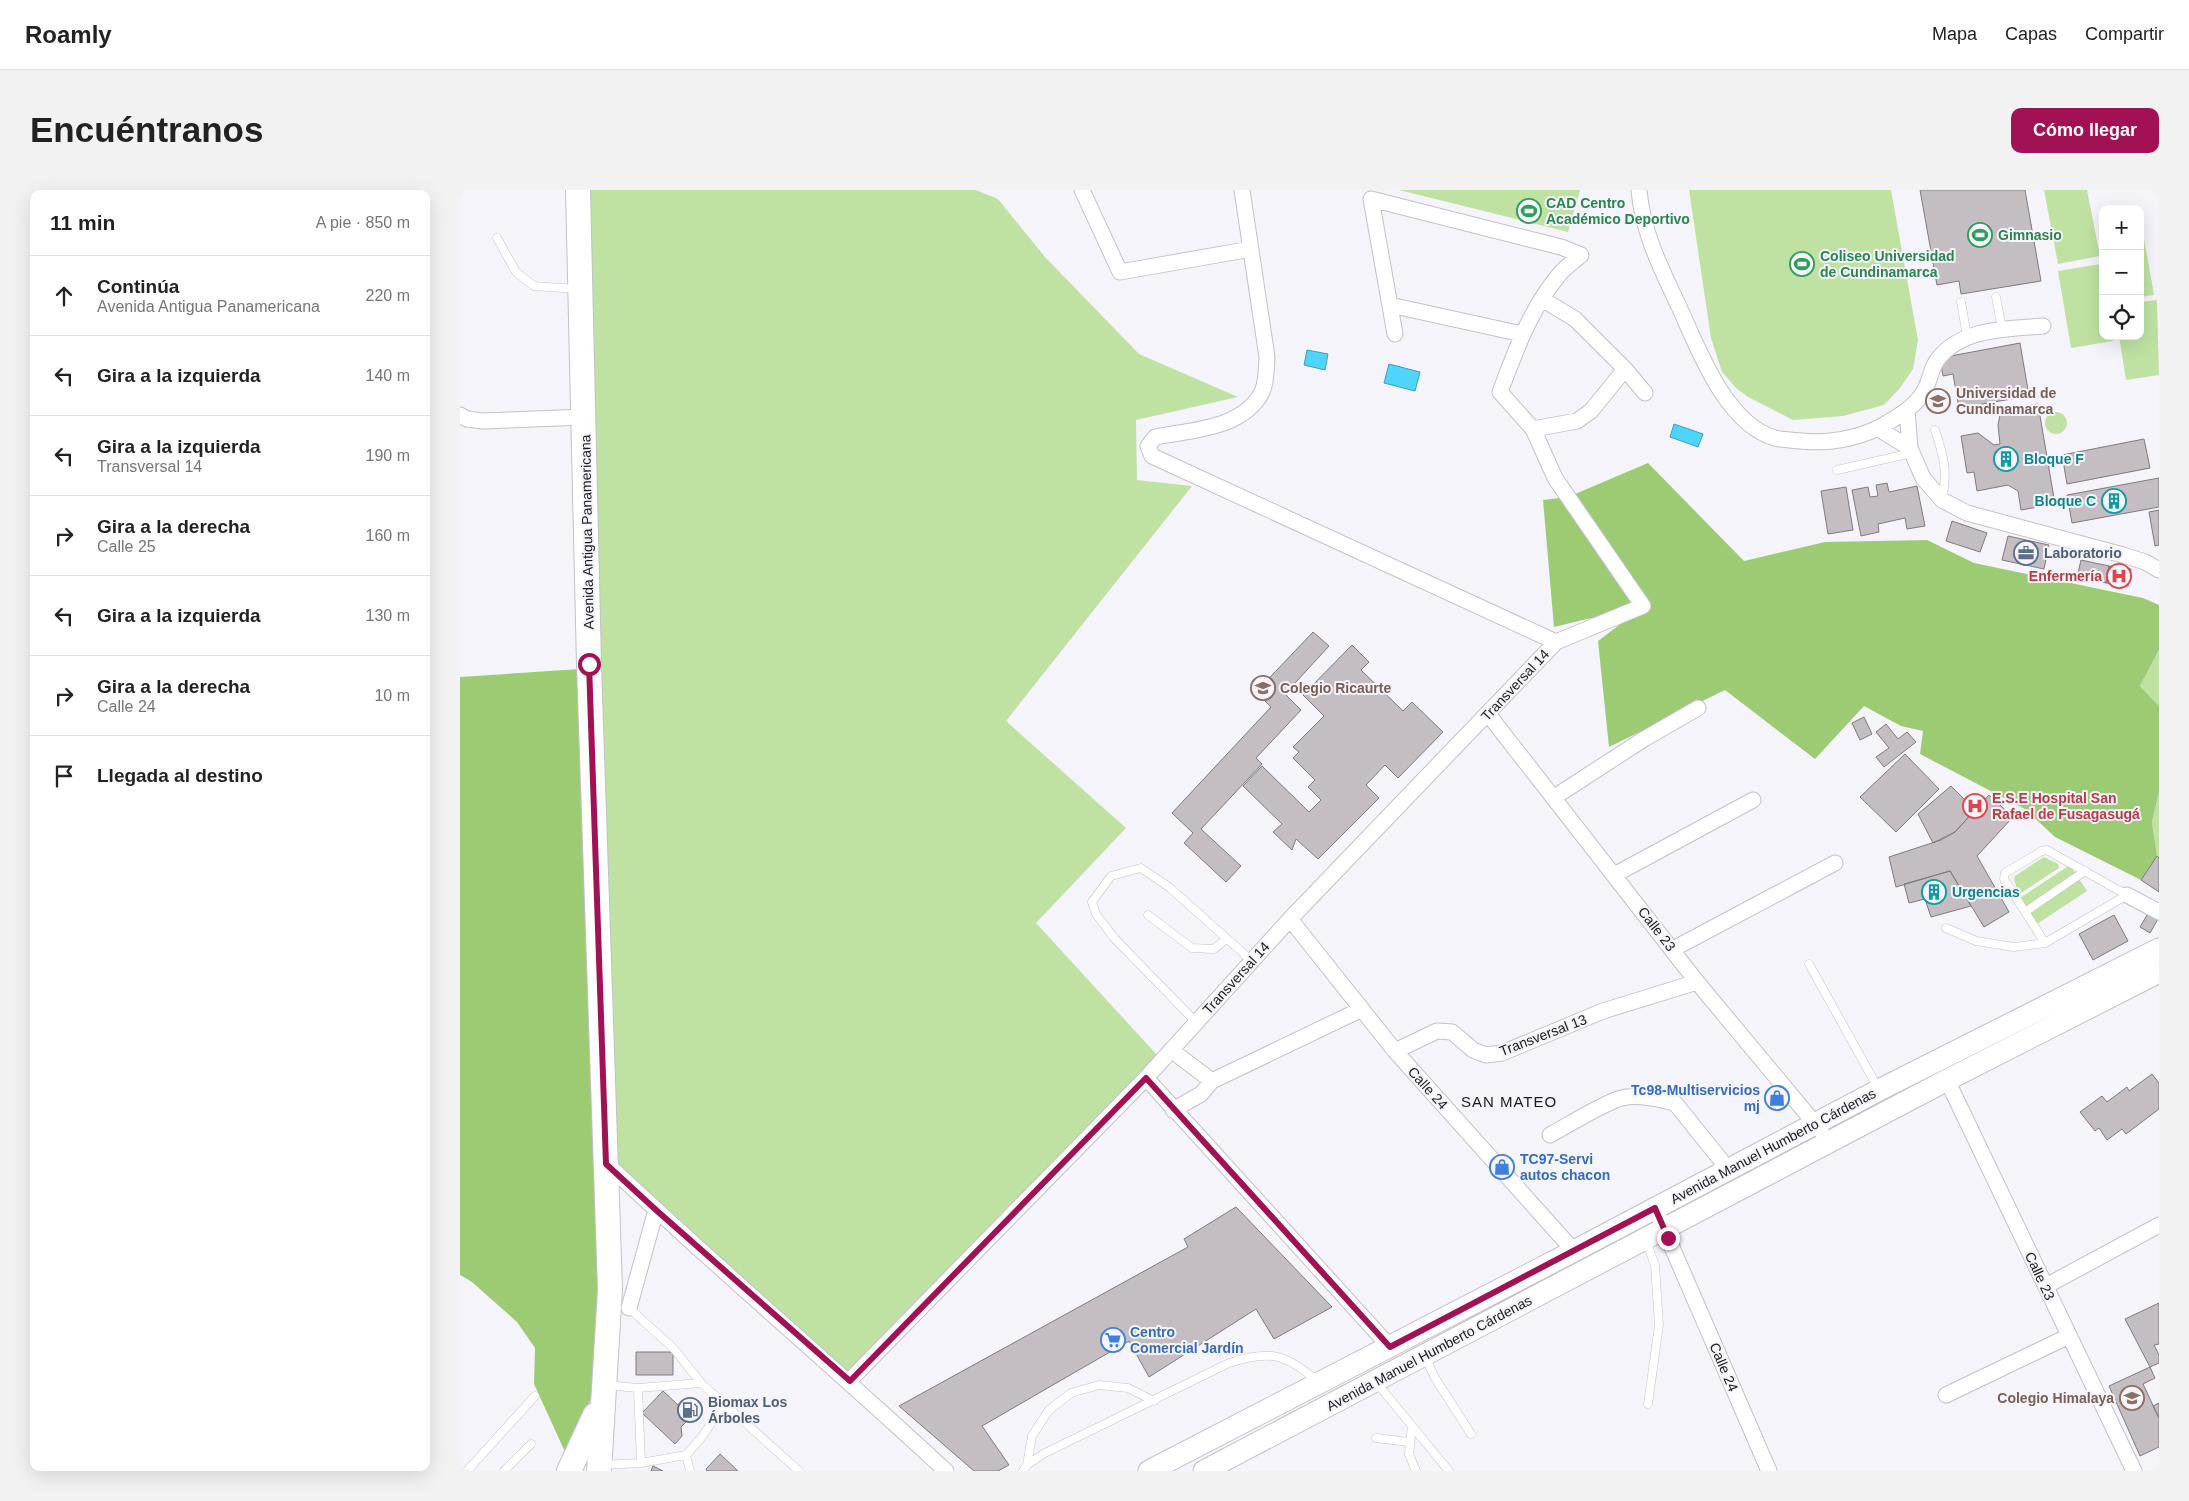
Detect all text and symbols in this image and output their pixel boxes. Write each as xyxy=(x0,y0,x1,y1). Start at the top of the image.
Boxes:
text: Roamly xyxy=(25,21,112,48)
text: Mapa xyxy=(1932,24,1977,44)
text: Capas xyxy=(2005,24,2057,44)
text: Compartir xyxy=(2085,24,2164,44)
button: Cómo llegar xyxy=(2011,108,2159,153)
text: Encuéntranos xyxy=(30,110,263,149)
place label: CAD Centro Académico Deportivo xyxy=(1546,195,1690,227)
sports icon: CAD Centro Académico Deportivo xyxy=(1516,198,1542,224)
map controls xyxy=(2099,205,2144,340)
button: + xyxy=(2099,205,2144,250)
text: 11 min xyxy=(50,211,115,234)
text: A pie · 850 m xyxy=(316,214,410,231)
sports icon: Gimnasio xyxy=(1967,222,1993,248)
place label: Gimnasio xyxy=(1998,227,2062,243)
place label: Coliseo Universidad de Cundinamarca xyxy=(1820,248,1955,280)
button: − xyxy=(2099,250,2144,295)
sports icon: Coliseo Universidad de Cundinamarca xyxy=(1789,251,1815,277)
text: Continúa xyxy=(97,276,179,297)
icon: ahead xyxy=(50,282,78,310)
text: 220 m xyxy=(366,287,410,304)
button: locate xyxy=(2099,295,2144,340)
text: Avenida Antigua Panamericana xyxy=(97,298,320,315)
icon: left xyxy=(50,362,78,390)
text: Gira a la izquierda xyxy=(97,365,261,386)
text: 140 m xyxy=(366,367,410,384)
place label: Universidad de Cundinamarca xyxy=(1956,385,2057,417)
school or university icon: Universidad de Cundinamarca xyxy=(1925,388,1951,414)
street label: Avenida Antigua Panamericana xyxy=(577,434,597,630)
text: Gira a la izquierda xyxy=(97,436,261,457)
icon: left xyxy=(50,442,78,470)
building icon: Bloque F xyxy=(1993,446,2019,472)
text: 190 m xyxy=(366,447,410,464)
place label: Bloque F xyxy=(2024,451,2084,467)
text: Transversal 14 xyxy=(97,458,202,475)
building icon: Bloque C xyxy=(2101,488,2127,514)
place label: Bloque C xyxy=(2035,493,2096,509)
text: Gira a la derecha xyxy=(97,516,250,537)
icon: right xyxy=(50,522,78,550)
text: 160 m xyxy=(366,527,410,544)
text: Calle 25 xyxy=(97,538,156,555)
office icon: Laboratorio xyxy=(2013,540,2039,566)
place label: Laboratorio xyxy=(2044,545,2122,561)
hospital icon: Enfermería xyxy=(2106,563,2132,589)
place label: Enfermería xyxy=(2029,568,2102,584)
icon: left xyxy=(50,602,78,630)
text: Gira a la izquierda xyxy=(97,605,261,626)
text: 130 m xyxy=(366,607,410,624)
street label: Transversal 14 xyxy=(1478,646,1552,724)
route start xyxy=(578,653,601,676)
school or university icon: Colegio Ricaurte xyxy=(1250,675,1276,701)
text: Gira a la derecha xyxy=(97,676,250,697)
place label: Colegio Ricaurte xyxy=(1280,680,1391,696)
icon: right xyxy=(50,682,78,710)
text: 10 m xyxy=(374,687,410,704)
text: Calle 24 xyxy=(97,698,156,715)
icon: arrive xyxy=(50,762,78,790)
text: Llegada al destino xyxy=(97,765,263,786)
place label: E.S.E Hospital San Rafael de Fusagasugá xyxy=(1992,790,2140,822)
hospital icon: E.S.E Hospital San Rafael de Fusagasugá xyxy=(1962,793,1988,819)
building icon: Urgencias xyxy=(1921,879,1947,905)
place label: Urgencias xyxy=(1952,884,2020,900)
street label: Calle 23 xyxy=(1635,904,1679,954)
street label: Transversal 14 xyxy=(1199,938,1273,1018)
street label: Transversal 13 xyxy=(1497,1011,1589,1059)
street label: Calle 24 xyxy=(1405,1064,1451,1113)
place label: Tc98-Multiservicios mj xyxy=(1631,1082,1760,1114)
street label: Avenida Manuel Humberto Cárdenas xyxy=(1668,1085,1878,1207)
shop icon: Tc98-Multiservicios mj xyxy=(1764,1085,1790,1111)
district label: SAN MATEO xyxy=(1461,1093,1557,1110)
place label: TC97-Servi autos chacon xyxy=(1520,1151,1610,1183)
shop icon: TC97-Servi autos chacon xyxy=(1489,1154,1515,1180)
route end xyxy=(1657,1227,1680,1250)
street label: Calle 23 xyxy=(2022,1249,2058,1303)
street label: Avenida Manuel Humberto Cárdenas xyxy=(1324,1292,1534,1414)
place label: Centro Comercial Jardín xyxy=(1130,1324,1244,1356)
supermarket icon: Centro Comercial Jardín xyxy=(1100,1327,1126,1353)
street label: Calle 24 xyxy=(1707,1340,1741,1394)
school or university icon: Colegio Himalaya xyxy=(2119,1385,2145,1411)
place label: Colegio Himalaya xyxy=(1997,1390,2114,1406)
place label: Biomax Los Árboles xyxy=(708,1394,788,1426)
fuel station icon: Biomax Los Árboles xyxy=(677,1397,703,1423)

